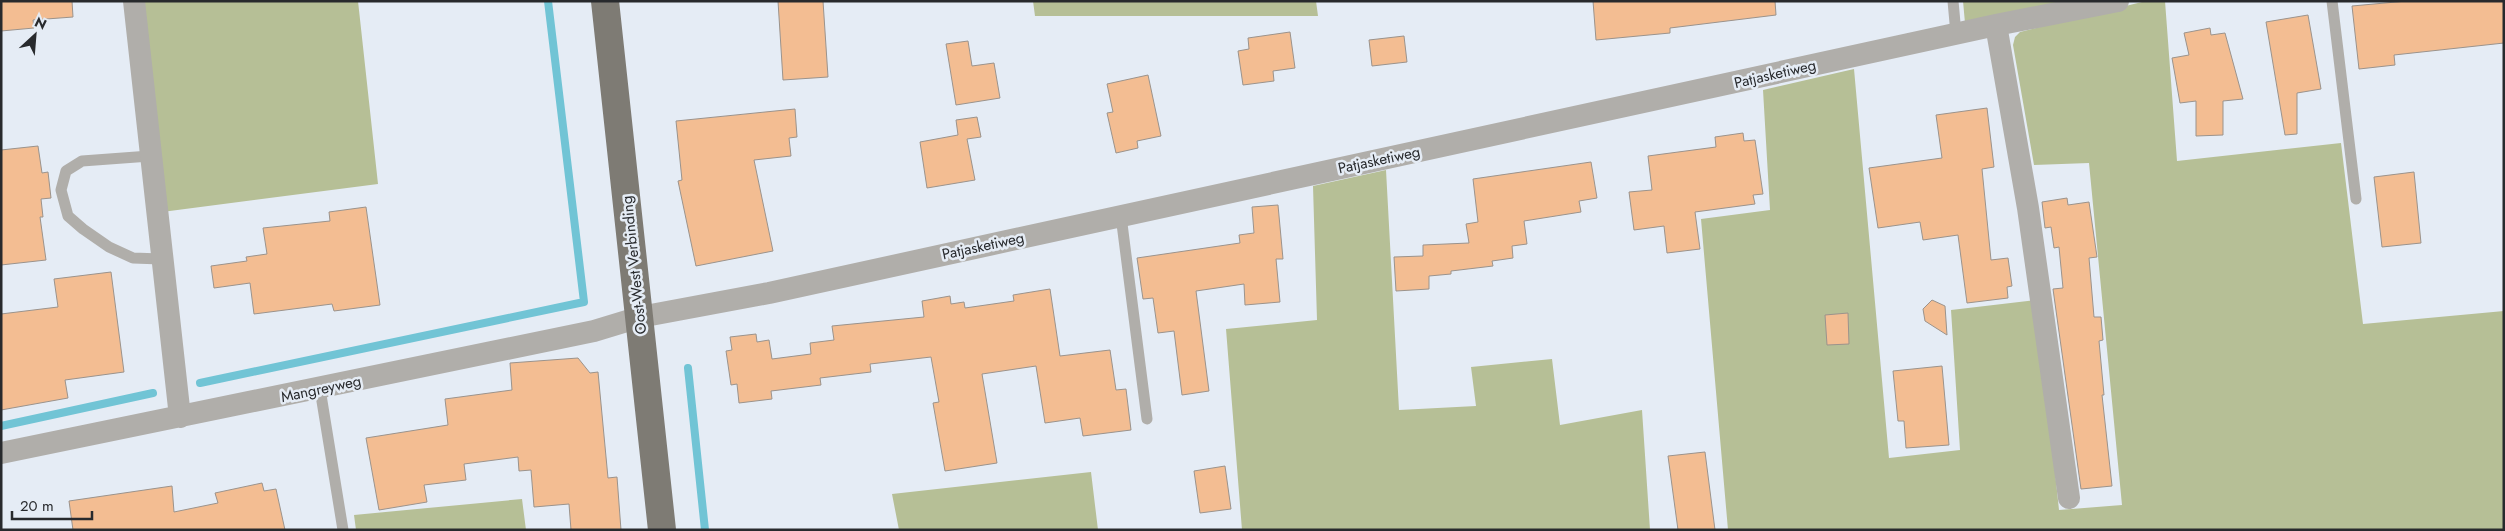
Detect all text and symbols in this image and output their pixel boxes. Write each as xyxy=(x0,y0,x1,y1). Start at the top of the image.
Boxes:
north arrow xyxy=(10,10,60,60)
text: N xyxy=(31,12,50,35)
street label: Patjasketiweg xyxy=(1732,54,1818,94)
street label: Patjasketiweg xyxy=(1336,141,1422,179)
street label: Oost-West Verbinding xyxy=(616,195,652,335)
street label: Patjasketiweg xyxy=(940,227,1026,265)
street label: Mangreyweg xyxy=(279,370,363,408)
scale bar xyxy=(12,488,92,520)
text: 20 m xyxy=(20,495,54,517)

